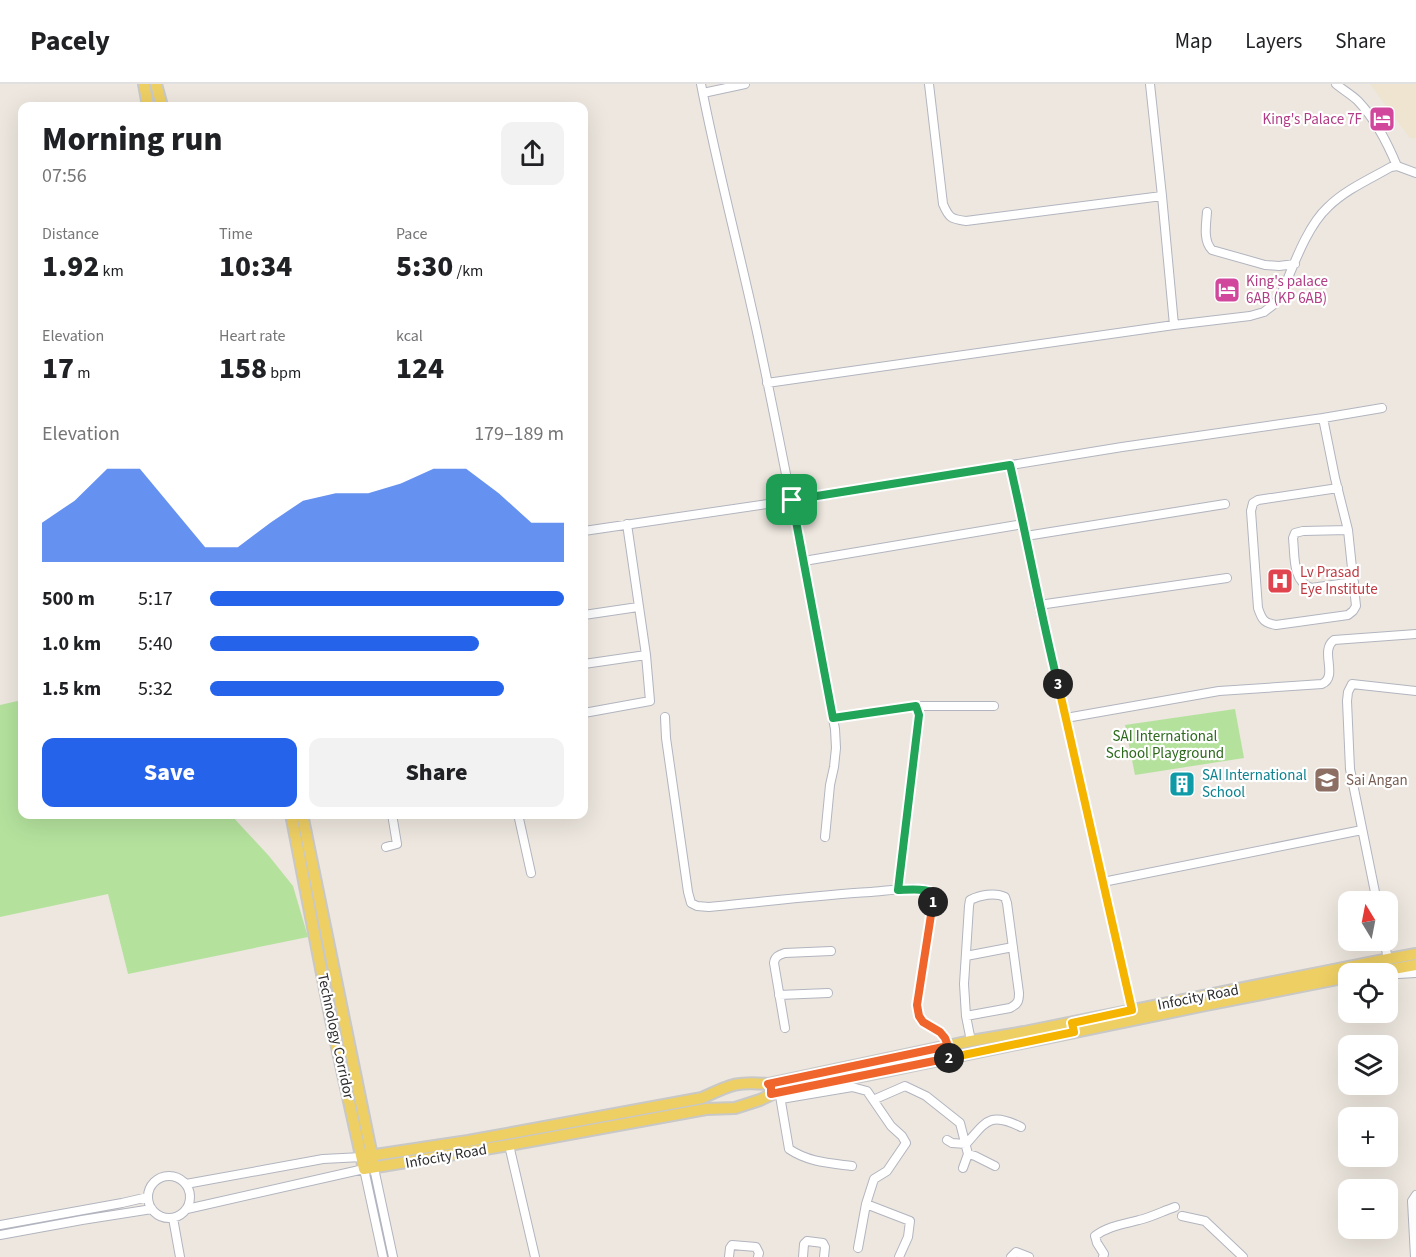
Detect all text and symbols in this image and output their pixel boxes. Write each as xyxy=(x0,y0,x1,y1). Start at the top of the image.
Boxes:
text: Pacely xyxy=(30,21,110,61)
text: Map xyxy=(1175,26,1212,56)
text: Layers xyxy=(1245,26,1302,56)
text: Share xyxy=(1335,26,1386,56)
hotel icon: King's Palace 7F xyxy=(1367,104,1397,134)
place label: King's Palace 7F xyxy=(1263,109,1363,130)
text: Morning run xyxy=(42,116,222,163)
button: share xyxy=(501,122,564,185)
text: 07:56 xyxy=(42,162,87,190)
text: Distance xyxy=(42,223,99,245)
text: Time xyxy=(219,223,253,245)
text: Pace xyxy=(396,223,427,245)
text: 1.92 xyxy=(42,245,99,288)
text: 10:34 xyxy=(219,245,292,288)
text: 5:30 xyxy=(396,245,453,288)
text: km xyxy=(99,260,124,282)
text: /km xyxy=(453,260,483,282)
place label: King's palace 6AB (KP 6AB) xyxy=(1246,271,1328,309)
hotel icon: King's palace 6AB (KP 6AB) xyxy=(1212,275,1242,305)
text: Elevation xyxy=(42,325,104,347)
text: Heart rate xyxy=(219,325,286,347)
text: kcal xyxy=(396,325,423,347)
text: 17 xyxy=(42,347,74,390)
text: 158 xyxy=(219,347,267,390)
text: 124 xyxy=(396,347,444,390)
text: m xyxy=(74,362,91,384)
text: bpm xyxy=(267,362,301,384)
text: Elevation xyxy=(42,420,120,448)
text: 179–189 m xyxy=(474,420,564,448)
pin xyxy=(766,474,817,525)
icon: arrive xyxy=(775,483,808,516)
place label: Lv Prasad Eye Institute xyxy=(1300,562,1378,600)
hospital icon: Lv Prasad Eye Institute xyxy=(1265,566,1295,596)
text: 500 m xyxy=(42,585,95,613)
text: 5:17 xyxy=(138,585,173,613)
text: 1.0 km xyxy=(42,630,101,658)
text: 5:40 xyxy=(138,630,173,658)
pin: 3 xyxy=(1043,669,1073,699)
text: 3 xyxy=(1054,673,1062,695)
text: 1.5 km xyxy=(42,675,101,703)
text: 5:32 xyxy=(138,675,173,703)
park label: SAI International School Playground xyxy=(1106,726,1224,764)
button: Save xyxy=(42,738,297,807)
button: Share xyxy=(309,738,564,807)
place label: SAI International School xyxy=(1202,765,1307,803)
school or university icon: Sai Angan xyxy=(1312,765,1342,795)
building icon: SAI International School xyxy=(1167,769,1197,799)
place label: Sai Angan xyxy=(1346,770,1408,791)
pin: 1 xyxy=(918,887,948,917)
text: 1 xyxy=(929,891,937,913)
north arrow xyxy=(1338,891,1398,951)
map controls xyxy=(1338,891,1398,1239)
button: locate xyxy=(1338,963,1398,1023)
street label: Technology Corridor xyxy=(312,971,359,1102)
street label: Infocity Road xyxy=(1156,979,1240,1016)
button: layers xyxy=(1338,1035,1398,1095)
pin: 2 xyxy=(934,1043,964,1073)
text: 2 xyxy=(945,1047,953,1069)
button: + xyxy=(1338,1107,1398,1167)
street label: Infocity Road xyxy=(404,1139,488,1174)
button: − xyxy=(1338,1179,1398,1239)

